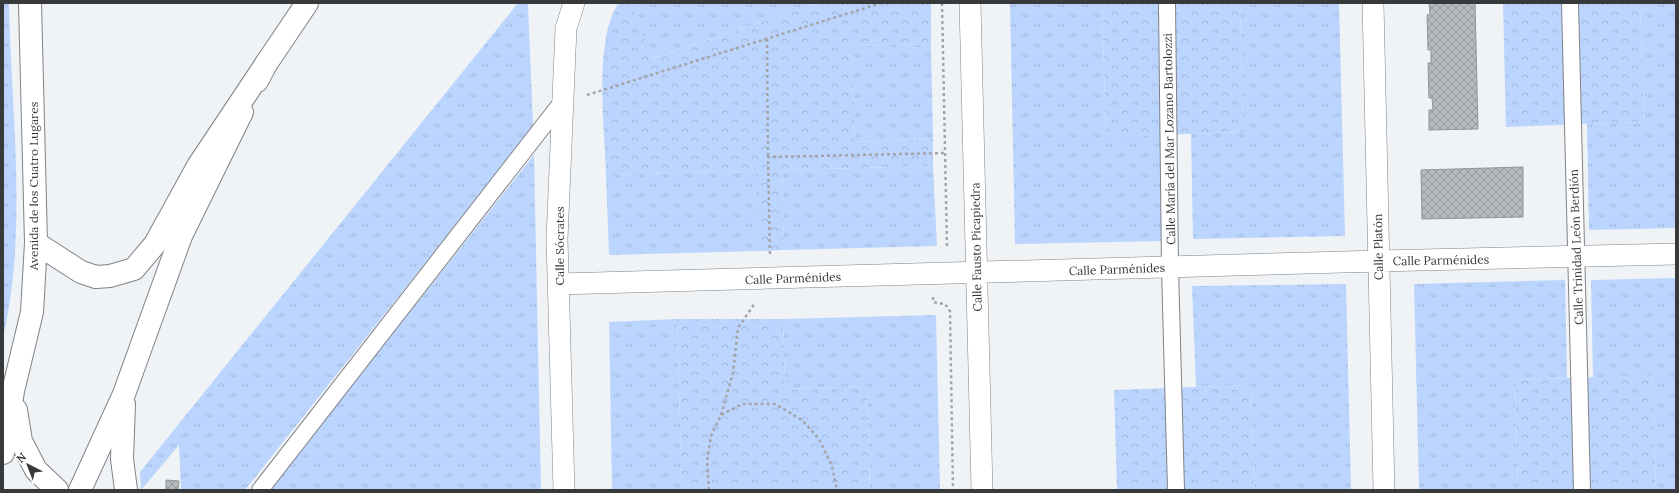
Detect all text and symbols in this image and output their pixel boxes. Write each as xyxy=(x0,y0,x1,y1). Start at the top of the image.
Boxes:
street label: Calle María del Mar Lozano Bartolozzi xyxy=(1160,33,1178,245)
street label: Avenida de los Cuatro Lugares xyxy=(26,101,41,271)
street label: Calle Trinidad León Berdión xyxy=(1566,169,1586,325)
street label: Calle Fausto Picapiedra xyxy=(967,182,985,312)
street label: Calle Sócrates xyxy=(552,206,567,285)
street label: Calle Platón xyxy=(1370,214,1386,280)
street label: Calle Parménides xyxy=(1393,252,1490,268)
street label: Calle Parménides xyxy=(1069,260,1166,278)
street label: Calle Parménides xyxy=(745,269,842,287)
north arrow xyxy=(8,445,48,485)
text: N xyxy=(13,449,30,466)

